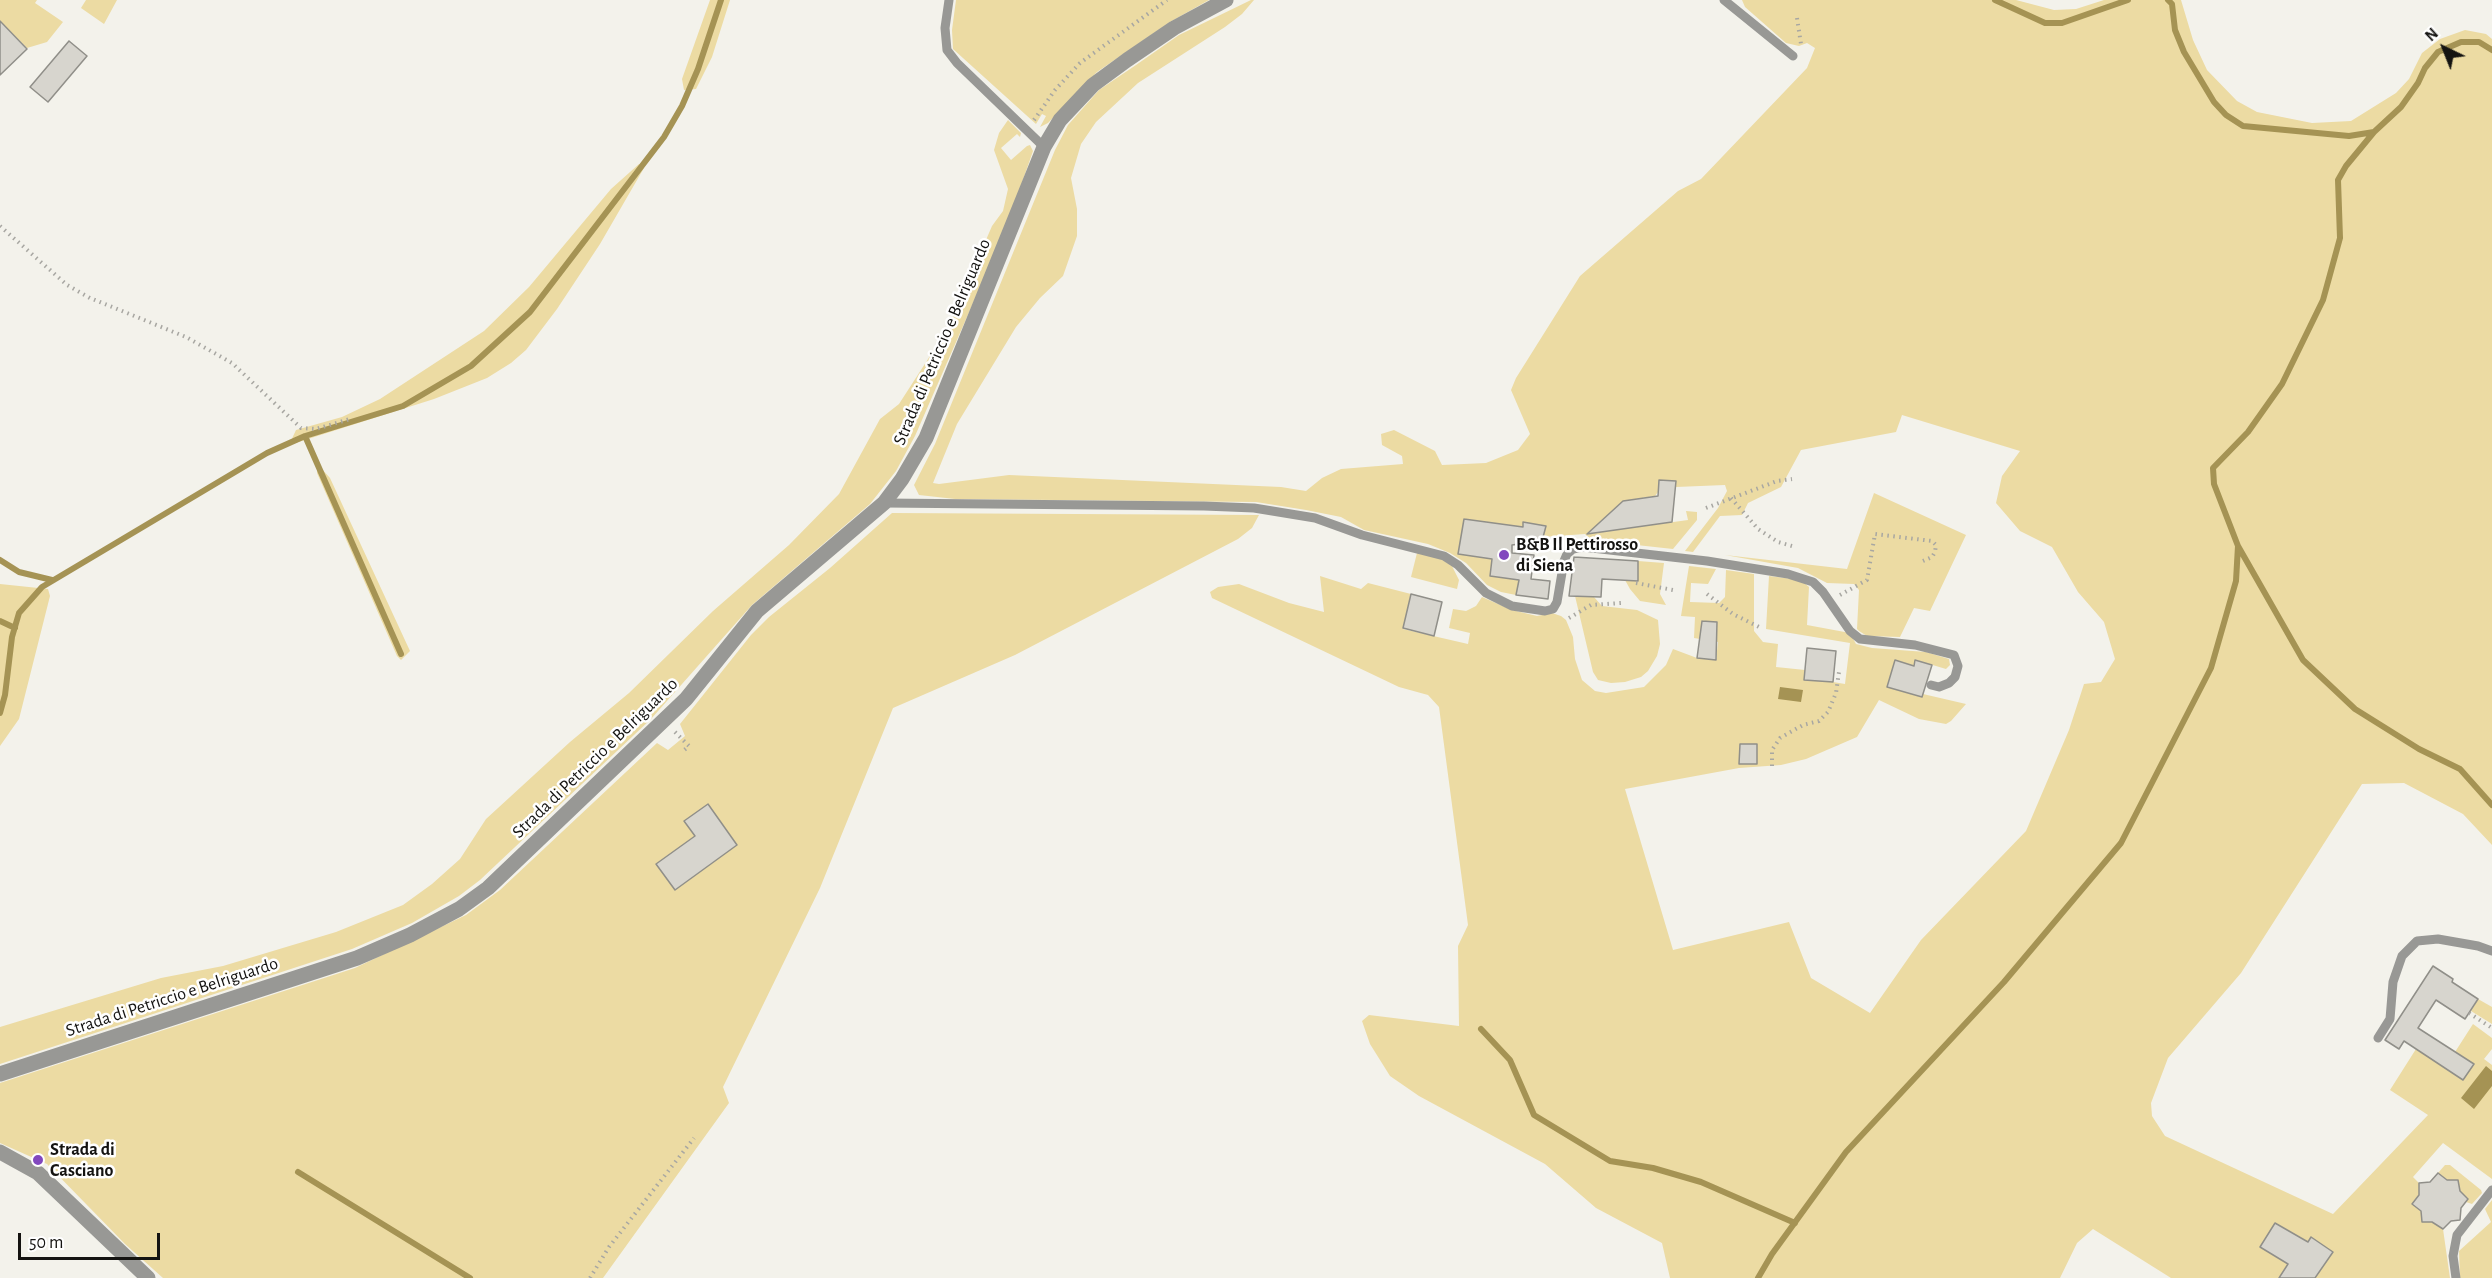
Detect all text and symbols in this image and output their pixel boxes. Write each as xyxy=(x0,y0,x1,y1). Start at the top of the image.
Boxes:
north arrow xyxy=(2414,18,2474,78)
text: N xyxy=(2422,25,2441,44)
street label: Strada di Petriccio e Belriguardo xyxy=(889,236,995,448)
place label: B&B Il Pettirosso di Siena xyxy=(1516,534,1638,576)
marker: B&B Il Pettirosso di Siena xyxy=(1497,548,1511,562)
street label: Strada di Petriccio e Belriguardo xyxy=(508,673,682,843)
street label: Strada di Petriccio e Belriguardo xyxy=(63,952,281,1042)
place label: Strada di Casciano xyxy=(50,1139,115,1182)
marker: Strada di Casciano xyxy=(31,1153,45,1167)
scale bar xyxy=(21,1221,164,1259)
text: 50 m xyxy=(29,1234,63,1252)

